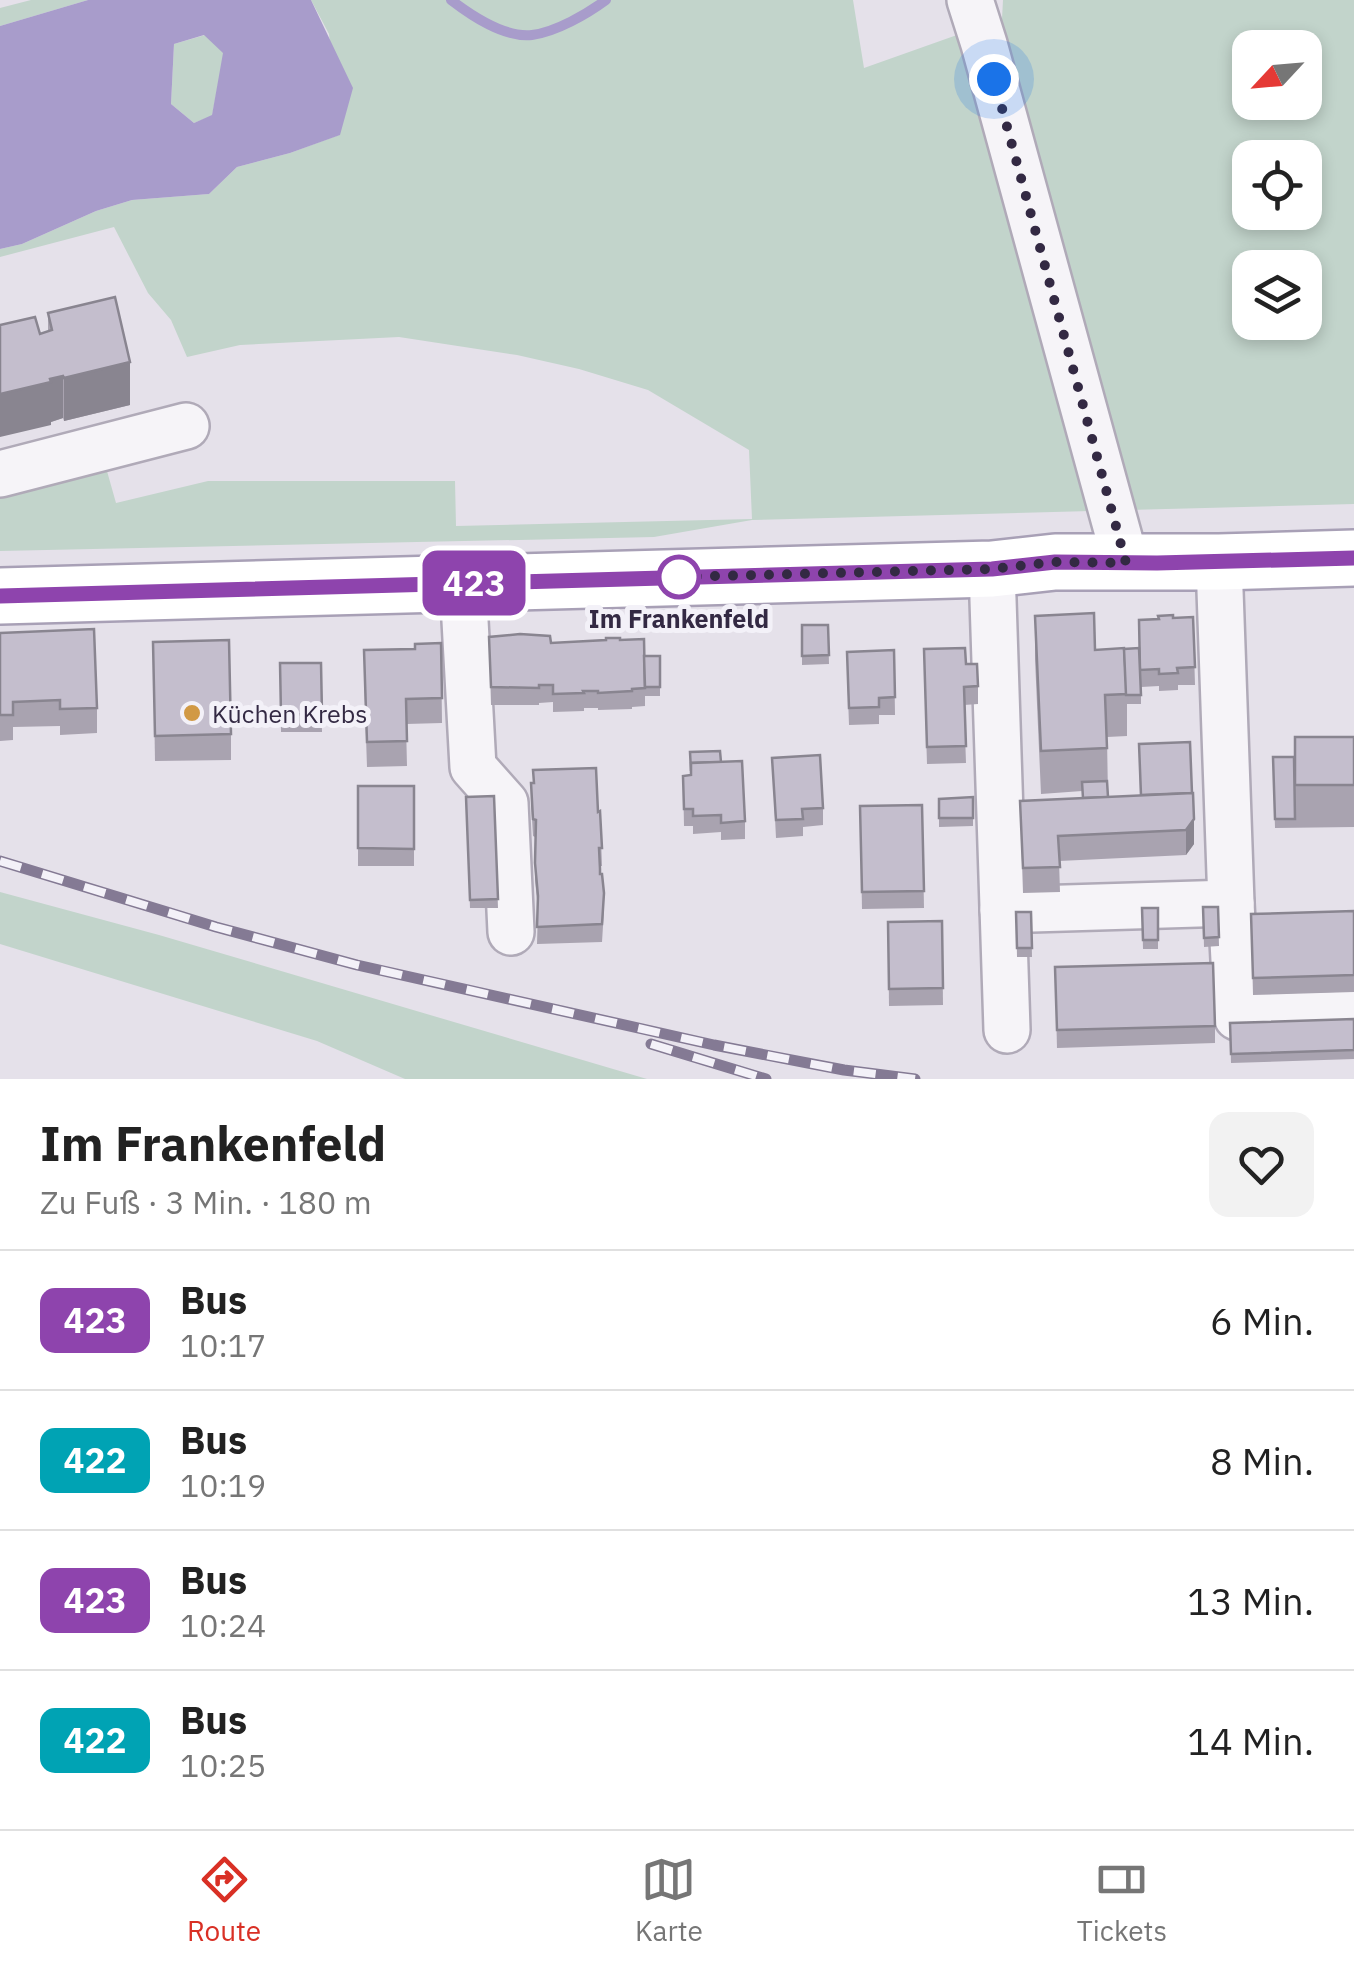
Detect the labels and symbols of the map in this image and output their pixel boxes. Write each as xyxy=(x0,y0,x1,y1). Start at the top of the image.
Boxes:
north arrow xyxy=(1232,30,1322,120)
your location xyxy=(969,54,1019,104)
line badge: 423 xyxy=(416,550,532,616)
marker: Im Frankenfeld xyxy=(658,556,700,598)
place label: Im Frankenfeld xyxy=(589,602,769,635)
place label: Küchen Krebs xyxy=(212,697,367,730)
marker: Küchen Krebs xyxy=(181,702,203,724)

